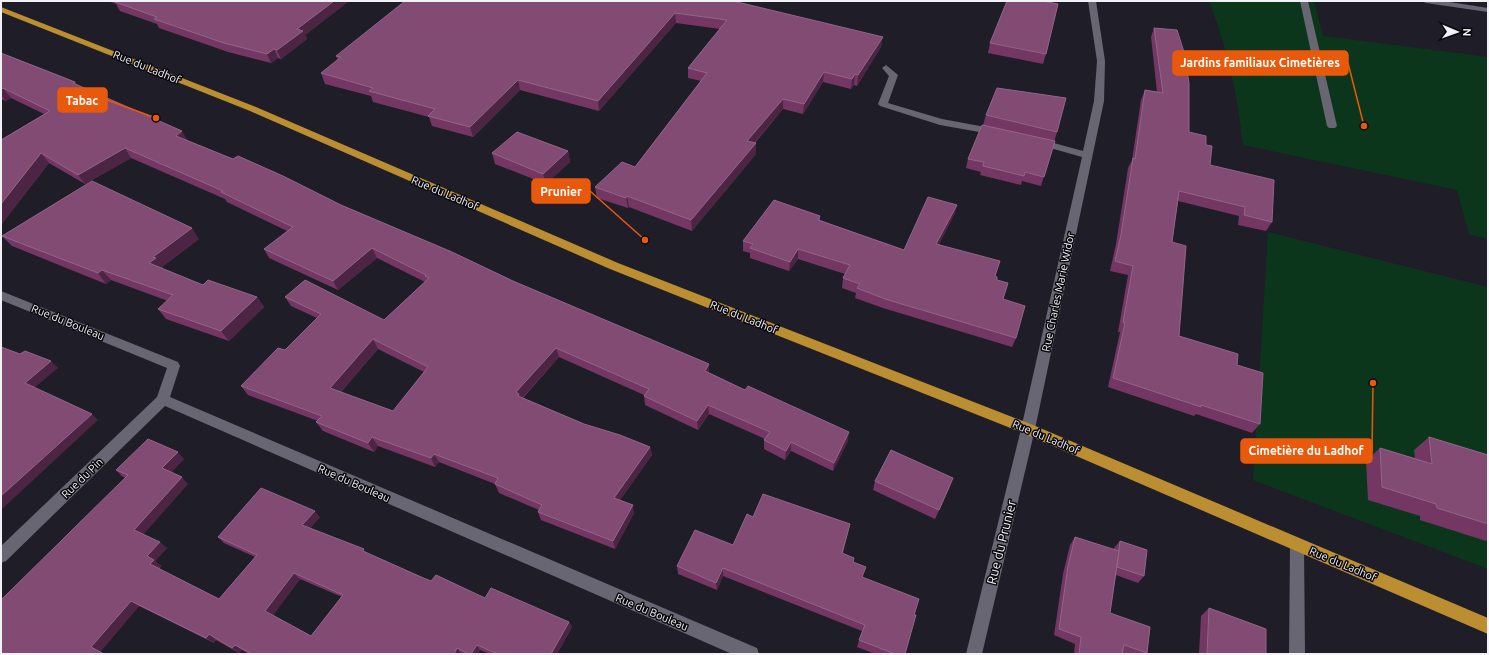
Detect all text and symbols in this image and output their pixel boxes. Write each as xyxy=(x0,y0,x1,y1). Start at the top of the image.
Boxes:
north arrow xyxy=(1437,12,1477,52)
text: N xyxy=(1461,28,1473,37)
street label: Rue du Ladhof xyxy=(112,48,183,86)
callout: Jardins familiaux Cimetières xyxy=(1173,51,1348,75)
text: Jardins familiaux Cimetières xyxy=(1180,56,1340,69)
callout: Tabac xyxy=(58,88,107,112)
text: Tabac xyxy=(66,94,98,107)
street label: Rue du Ladhof xyxy=(410,173,481,213)
callout: Prunier xyxy=(532,179,590,203)
text: Prunier xyxy=(540,185,582,198)
street label: Rue Charles Marie Widor xyxy=(1039,230,1077,353)
street label: Rue du Ladhof xyxy=(709,298,780,336)
street label: Rue du Bouleau xyxy=(30,302,106,342)
street label: Rue du Ladhof xyxy=(1011,417,1082,457)
callout: Cimetière du Ladhof xyxy=(1241,439,1372,463)
text: Cimetière du Ladhof xyxy=(1249,444,1365,457)
street label: Rue du Pin xyxy=(59,455,105,501)
street label: Rue du Bouleau xyxy=(316,462,392,504)
street label: Rue du Prunier xyxy=(984,498,1018,586)
street label: Rue du Ladhof xyxy=(1308,544,1379,584)
street label: Rue du Bouleau xyxy=(614,591,690,633)

